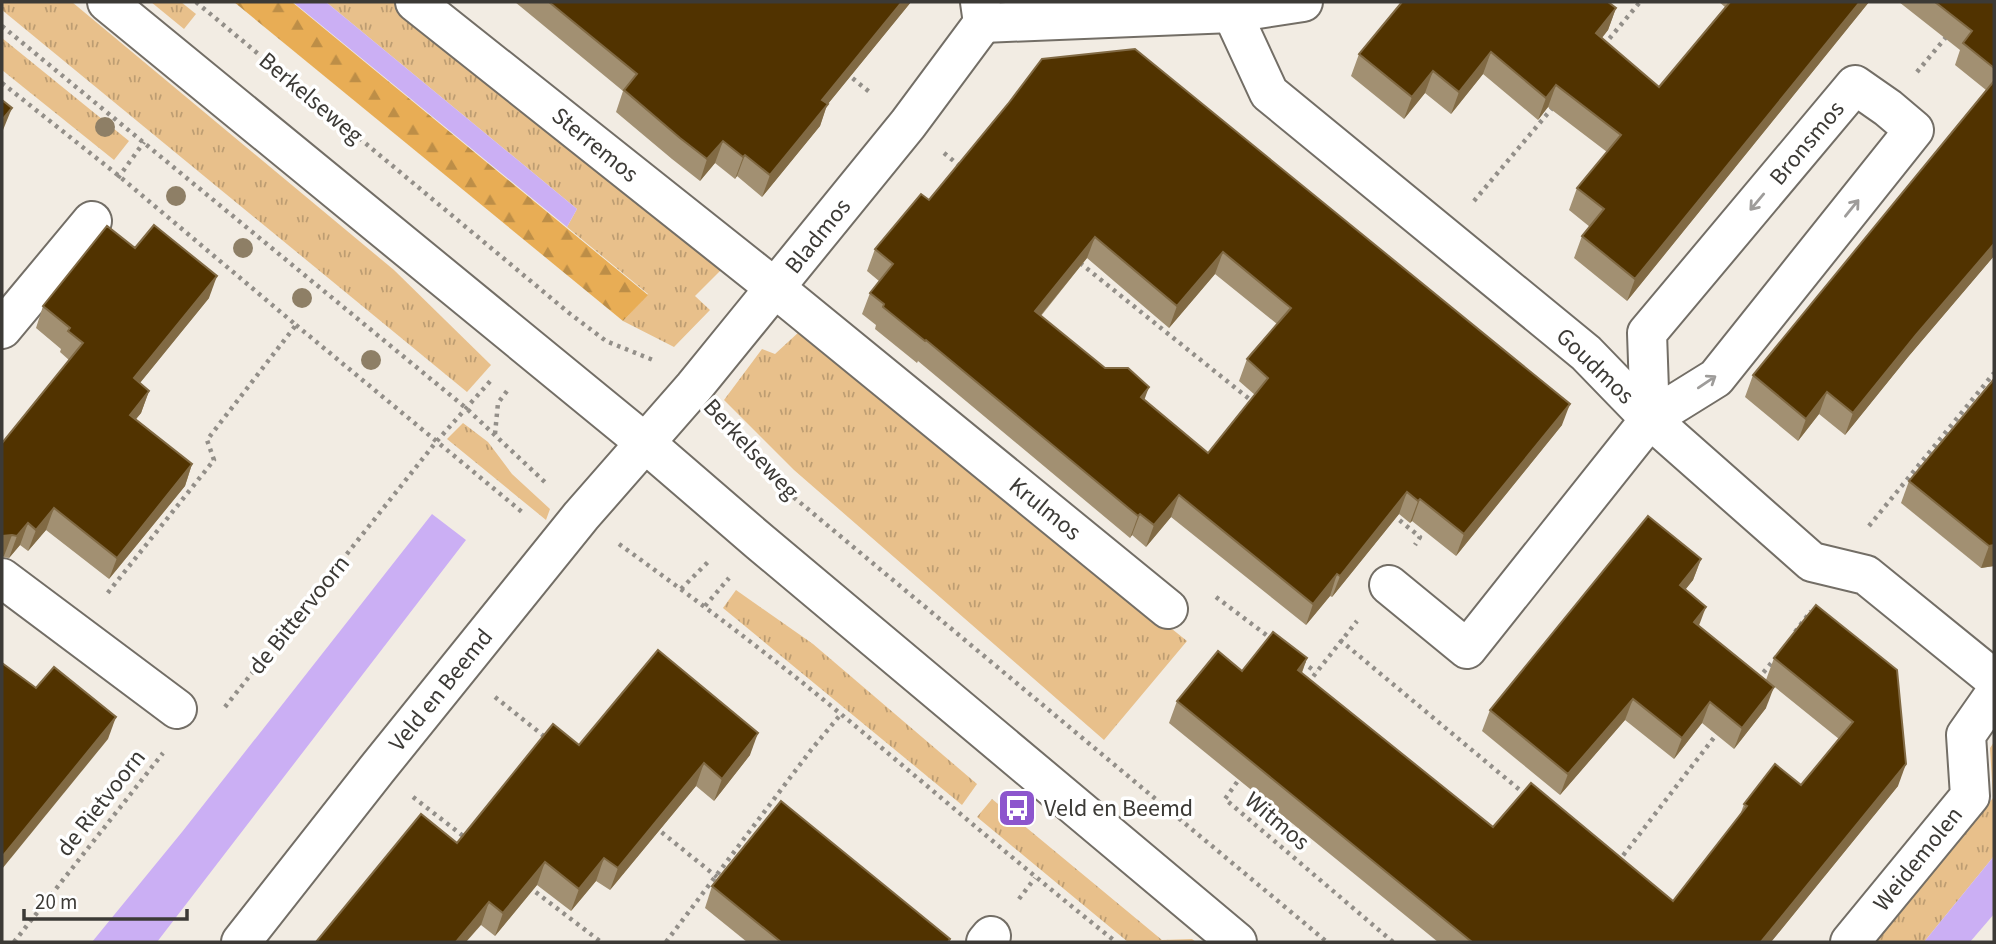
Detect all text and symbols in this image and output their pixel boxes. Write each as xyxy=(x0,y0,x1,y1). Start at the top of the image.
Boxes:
street label: Berkelseweg xyxy=(251,44,371,152)
street label: Bronsmos xyxy=(1761,93,1853,193)
street label: Sterremos xyxy=(544,99,646,191)
street label: Bladmos xyxy=(777,191,859,281)
one-way arrow xyxy=(1749,193,1765,211)
one-way arrow xyxy=(1844,199,1860,217)
street label: Goudmos xyxy=(1548,320,1642,412)
one-way arrow xyxy=(1697,375,1716,390)
street label: Berkelseweg xyxy=(695,391,807,507)
street label: Krulmos xyxy=(1001,469,1089,549)
street label: de Bittervoorn xyxy=(240,548,358,682)
street label: Veld en Beemd xyxy=(380,621,502,759)
street label: de Rietvoorn xyxy=(48,742,154,864)
street label: Witmos xyxy=(1237,783,1317,859)
bus stop icon: Veld en Beemd xyxy=(996,787,1038,829)
place label: Veld en Beemd xyxy=(1044,791,1193,826)
street label: Weidemolen xyxy=(1865,799,1971,919)
scale bar xyxy=(24,878,187,922)
text: 20 m xyxy=(35,887,77,917)

